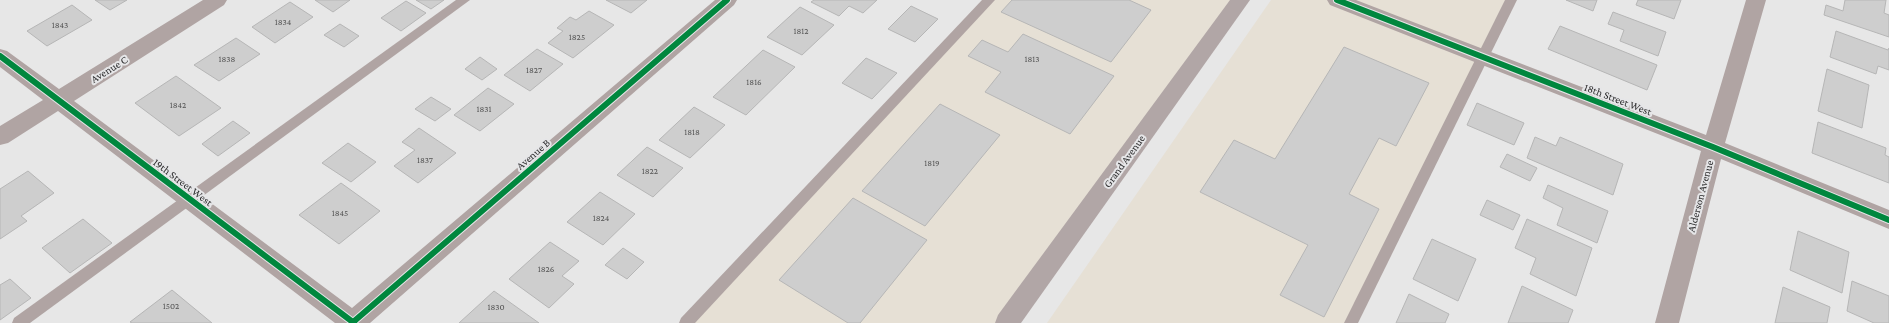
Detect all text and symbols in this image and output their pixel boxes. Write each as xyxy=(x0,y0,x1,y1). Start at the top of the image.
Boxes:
house number: 1834 xyxy=(275,17,292,27)
house number: 1843 xyxy=(52,20,68,30)
house number: 1812 xyxy=(793,26,809,36)
house number: 1825 xyxy=(569,32,585,42)
street label: Avenue C xyxy=(88,53,130,85)
house number: 1838 xyxy=(219,54,236,64)
house number: 1813 xyxy=(1024,54,1040,64)
house number: 1827 xyxy=(526,65,542,75)
house number: 1816 xyxy=(746,77,762,87)
street label: 18th Street West xyxy=(1583,81,1654,118)
house number: 1842 xyxy=(170,100,186,110)
house number: 1831 xyxy=(477,104,491,114)
house number: 1818 xyxy=(684,127,700,137)
street label: Grand Avenue xyxy=(1101,132,1147,190)
street label: Avenue B xyxy=(514,136,552,172)
house number: 1837 xyxy=(417,155,433,165)
street label: 19th Street West xyxy=(151,156,215,208)
house number: 1819 xyxy=(924,158,940,168)
street label: Alderson Avenue xyxy=(1685,159,1715,233)
house number: 1822 xyxy=(642,166,658,176)
house number: 1845 xyxy=(332,208,348,218)
house number: 1824 xyxy=(593,213,610,223)
house number: 1826 xyxy=(538,264,555,274)
house number: 1502 xyxy=(163,301,179,311)
house number: 1830 xyxy=(487,302,505,312)

